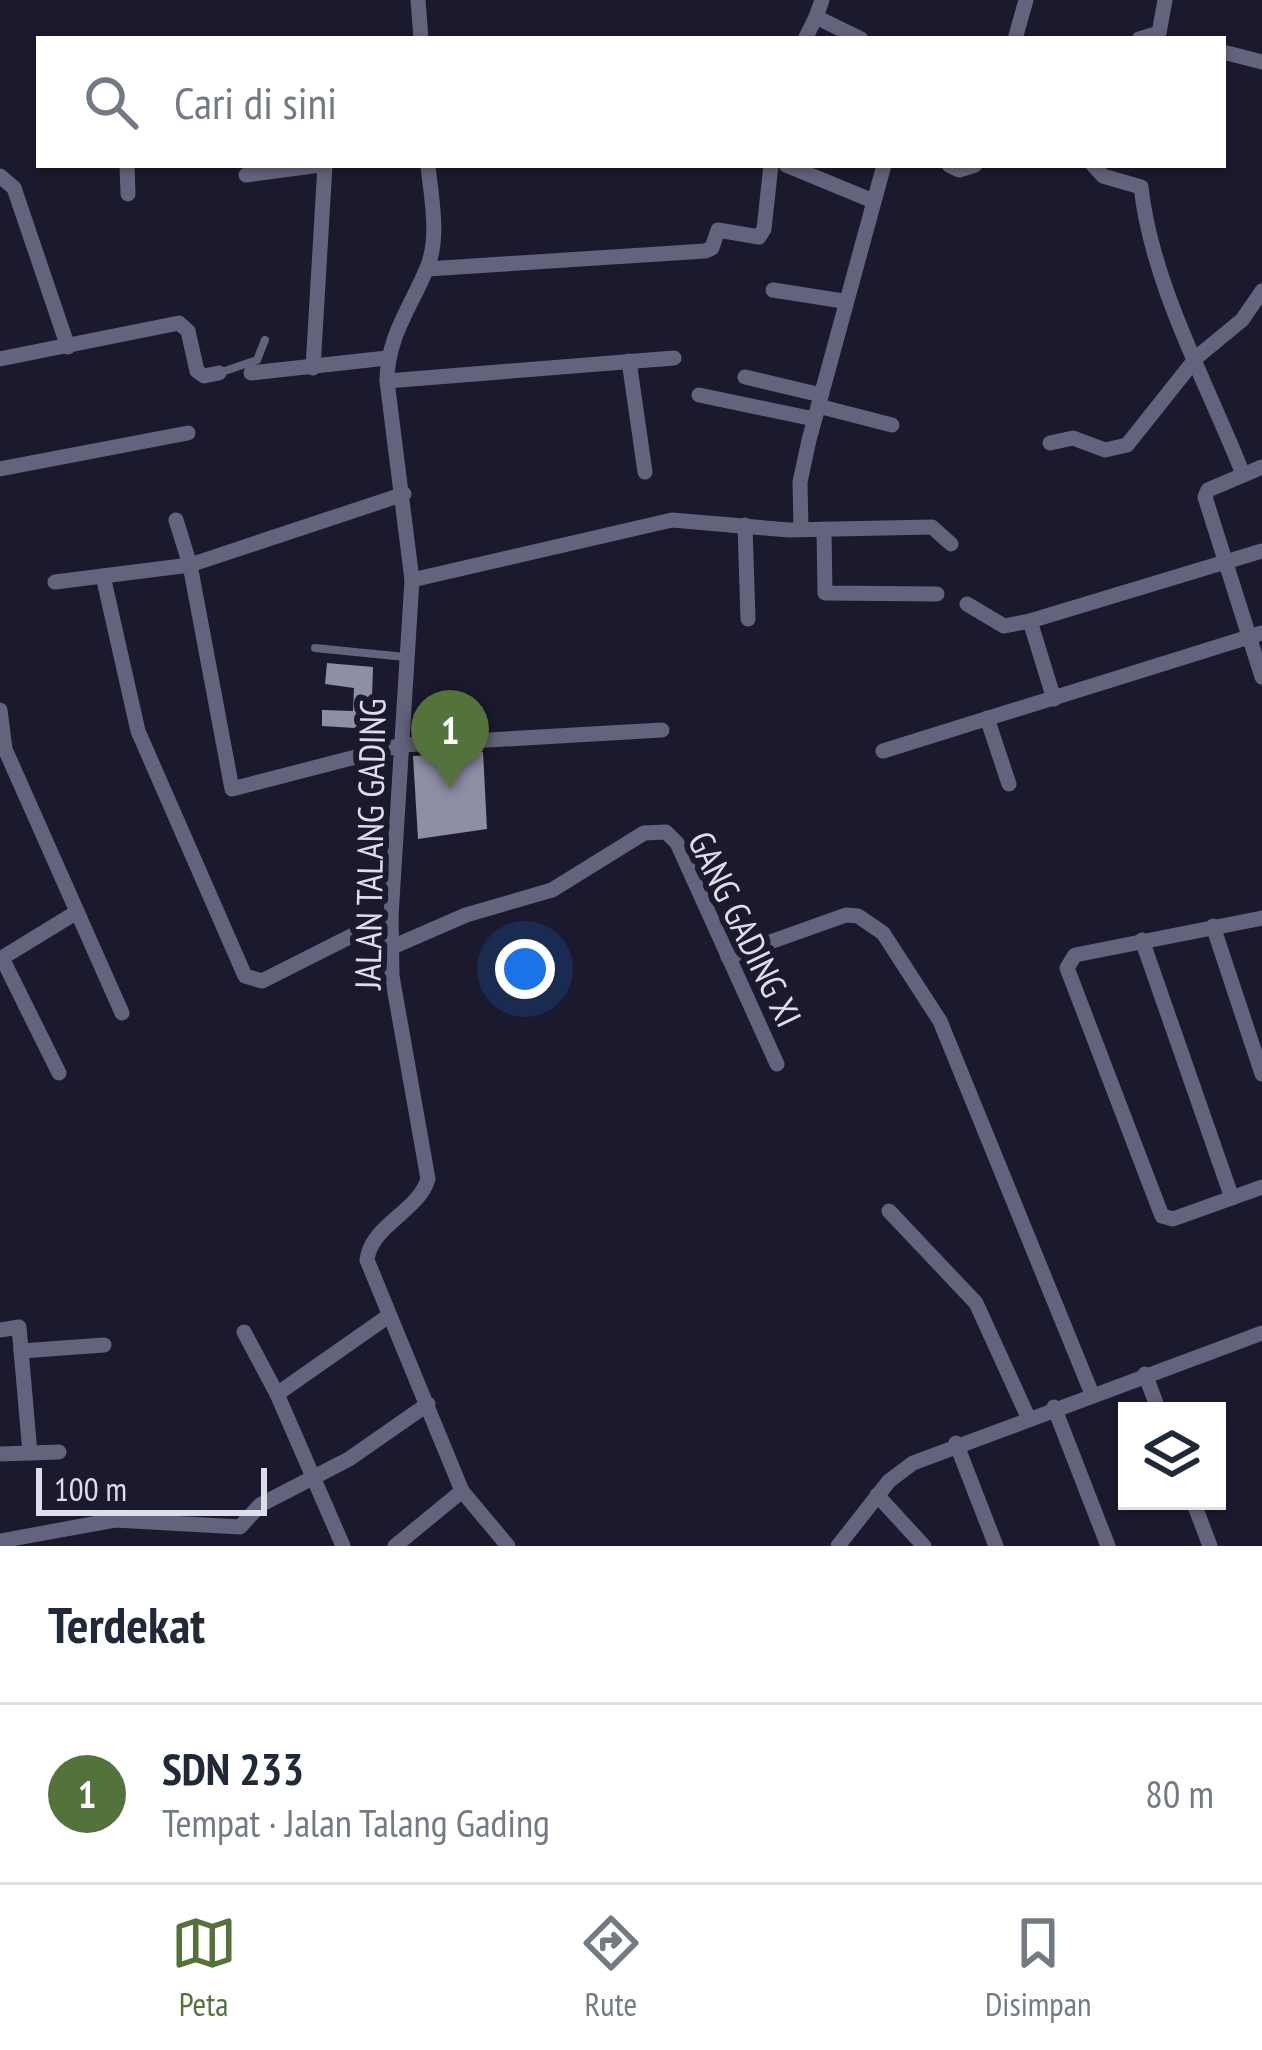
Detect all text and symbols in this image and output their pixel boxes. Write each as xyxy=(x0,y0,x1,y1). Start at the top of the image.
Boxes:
search box xyxy=(36,36,1226,168)
icon: search xyxy=(78,69,144,135)
text: Cari di sini xyxy=(174,73,337,131)
pin: 1 xyxy=(411,690,489,789)
street label: JALAN TALANG GADING xyxy=(343,698,396,991)
street label: GANG GADING XI xyxy=(678,823,813,1034)
your location xyxy=(495,939,555,999)
map controls xyxy=(1118,1402,1226,1510)
button: layers xyxy=(1118,1402,1226,1510)
scale bar xyxy=(36,1462,267,1515)
text: 100 m xyxy=(54,1467,127,1510)
text: Terdekat xyxy=(48,1591,205,1657)
text: SDN 233 xyxy=(162,1739,304,1797)
text: 1 xyxy=(78,1768,96,1819)
text: 80 m xyxy=(1145,1768,1214,1819)
text: Tempat · Jalan Talang Gading xyxy=(162,1797,550,1848)
tab: Peta xyxy=(171,1910,237,2025)
tab: Rute xyxy=(578,1910,644,2025)
tab: Disimpan xyxy=(985,1910,1091,2025)

